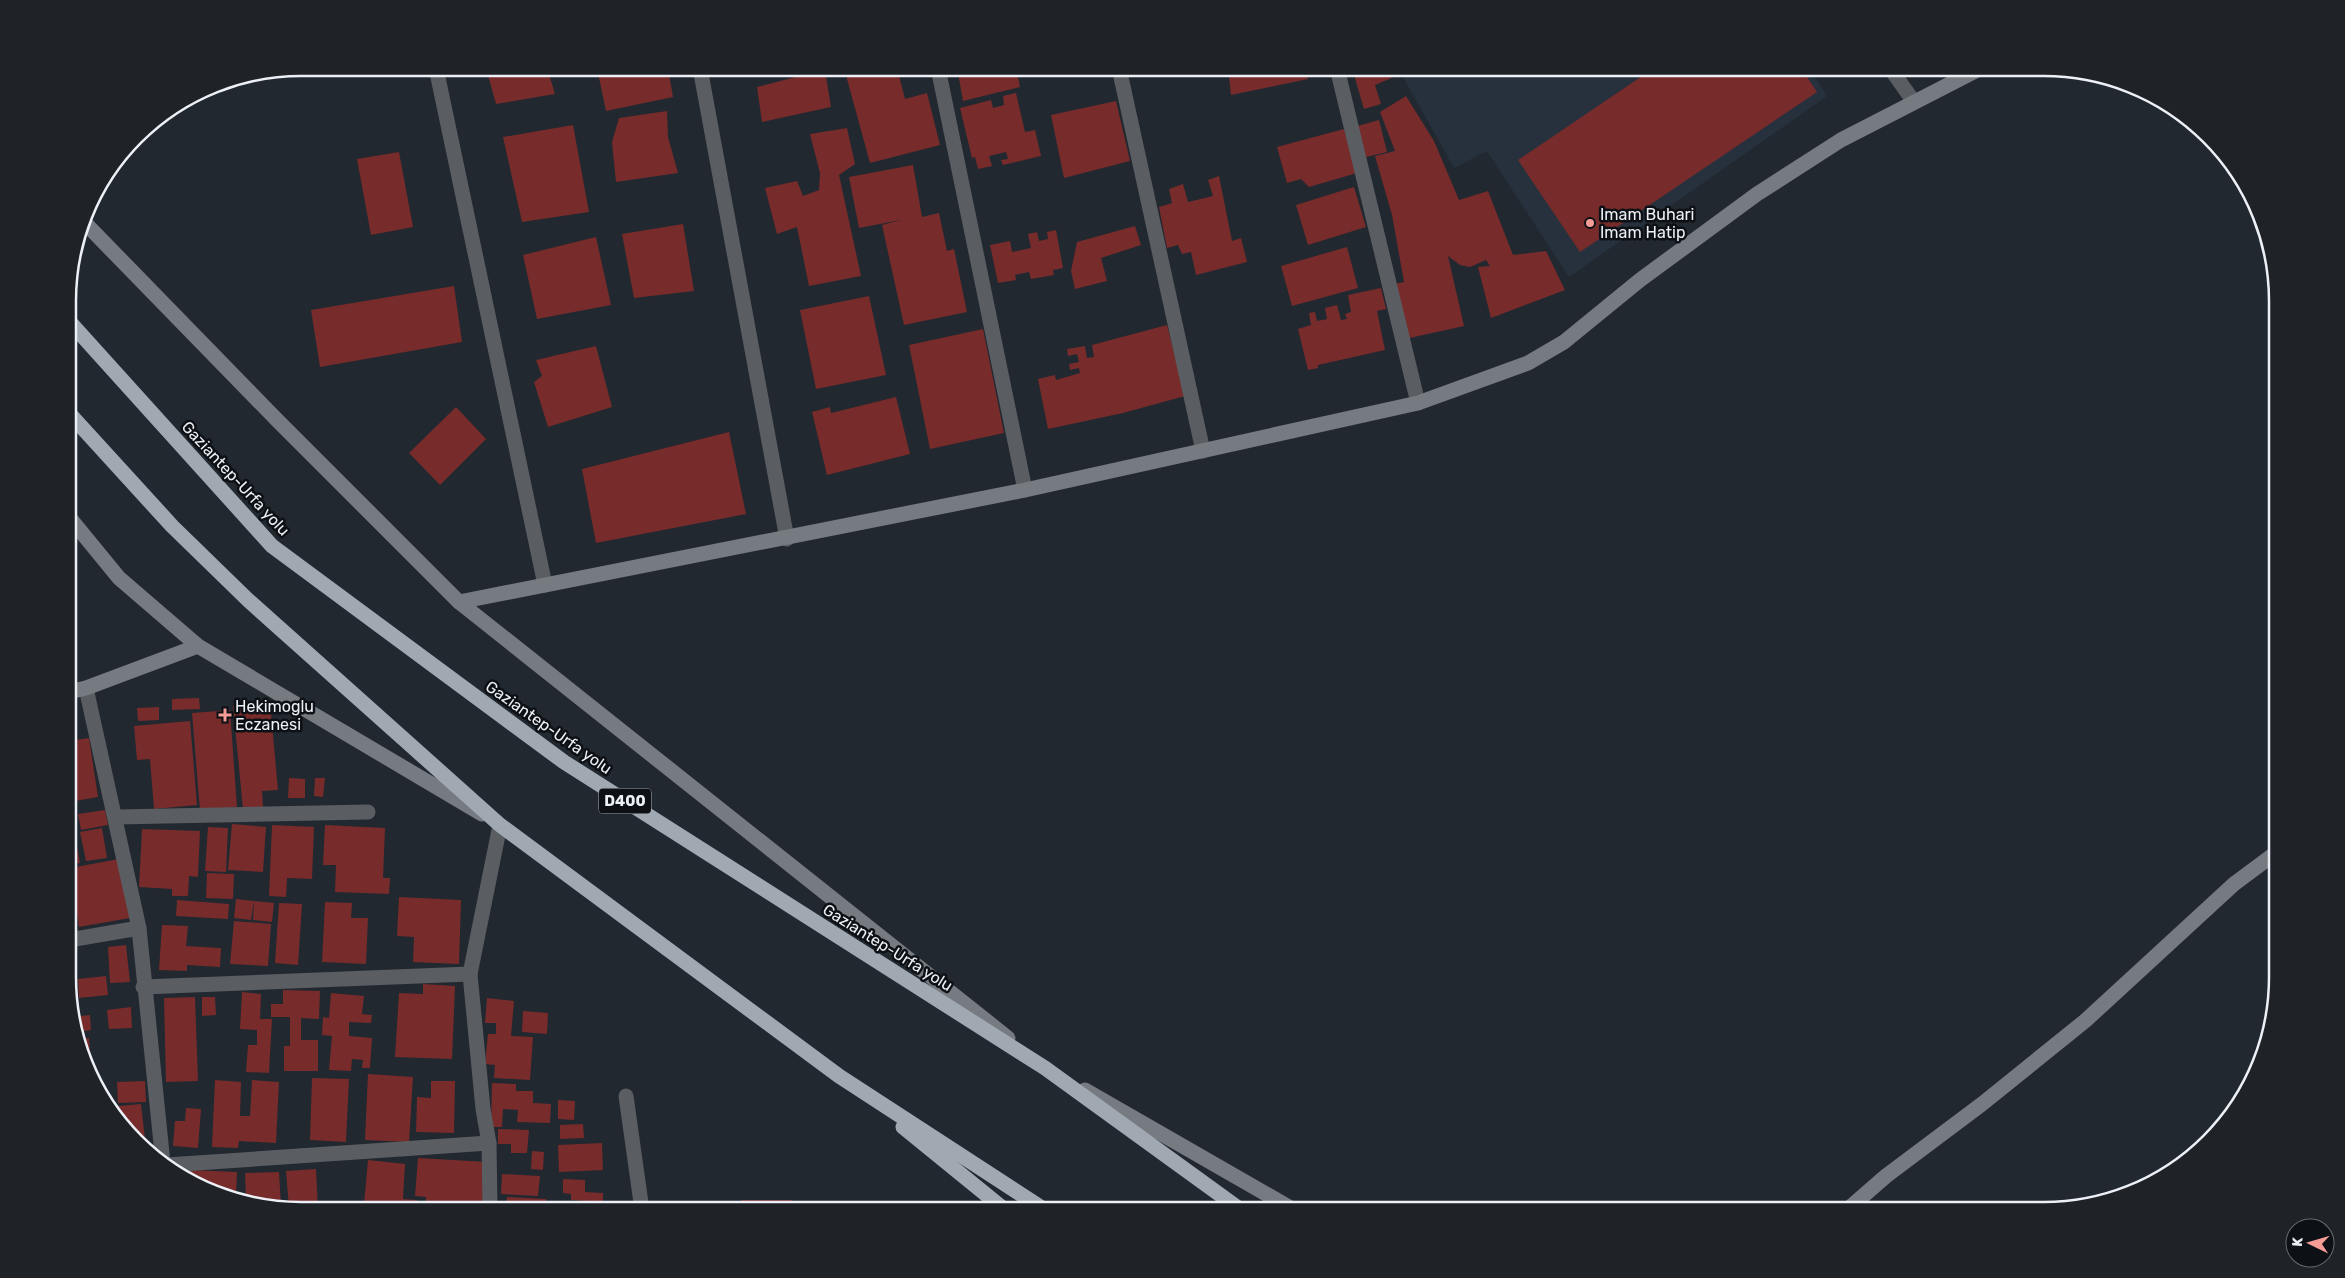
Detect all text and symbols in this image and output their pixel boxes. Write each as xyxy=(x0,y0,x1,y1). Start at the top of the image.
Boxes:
place label: Imam Buhari Imam Hatip xyxy=(1600,205,1694,242)
marker: Imam Buhari Imam Hatip xyxy=(1584,217,1596,229)
street label: Gaziantep-Urfa yolu xyxy=(178,417,294,539)
street label: Gaziantep-Urfa yolu xyxy=(482,677,615,778)
place label: Hekimoglu Eczanesi xyxy=(235,697,314,734)
marker: Hekimoglu Eczanesi xyxy=(219,709,231,721)
road number: D400 xyxy=(599,788,651,814)
street label: Gaziantep-Urfa yolu xyxy=(819,900,956,995)
north arrow xyxy=(2285,1218,2335,1268)
text: K xyxy=(2289,1236,2306,1247)

